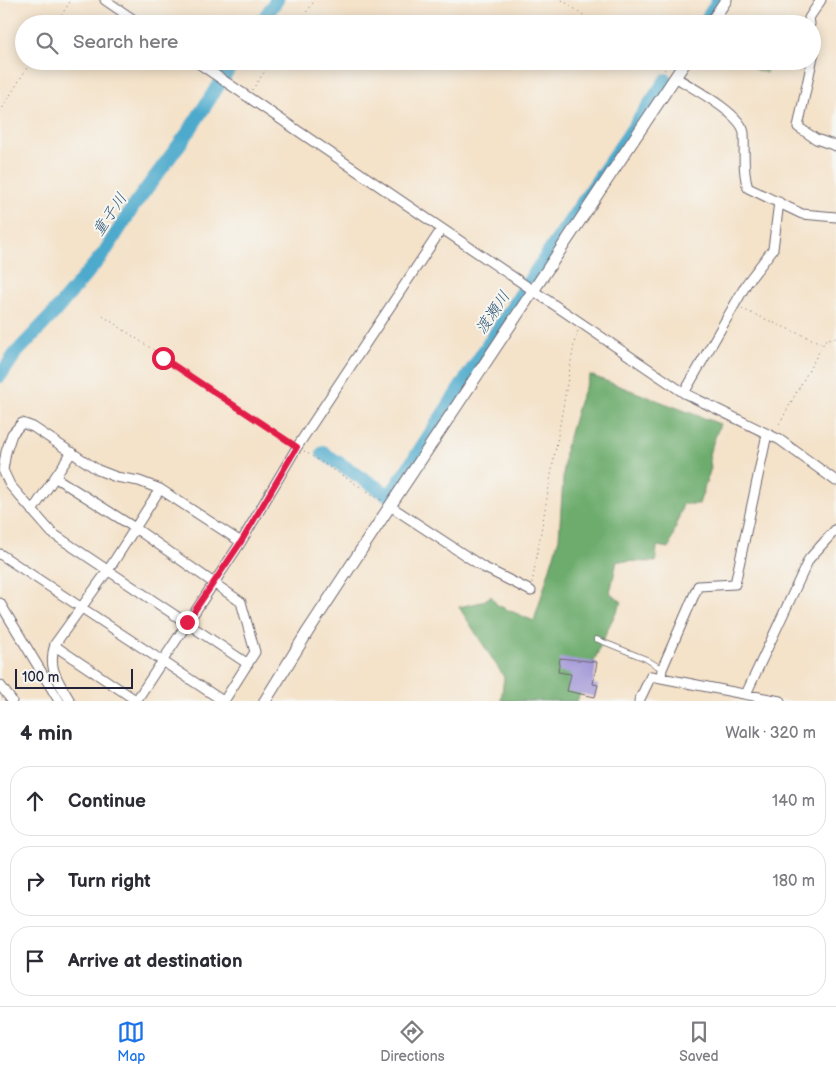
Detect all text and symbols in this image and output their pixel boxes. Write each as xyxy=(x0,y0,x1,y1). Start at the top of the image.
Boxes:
search box xyxy=(15,15,821,70)
icon: search xyxy=(33,29,61,57)
text: Search here xyxy=(73,31,178,54)
water label: 童子川 xyxy=(89,190,132,240)
water label: 渡瀬川 xyxy=(472,288,515,338)
route start xyxy=(152,347,175,370)
route end xyxy=(176,611,199,634)
scale bar xyxy=(15,666,132,689)
text: 100 m xyxy=(22,669,59,686)
text: 4 min xyxy=(20,721,73,746)
text: Walk · 320 m xyxy=(725,724,816,743)
icon: ahead xyxy=(21,787,49,815)
text: Continue xyxy=(68,790,146,813)
text: 140 m xyxy=(772,792,815,811)
icon: right xyxy=(21,867,49,895)
text: Turn right xyxy=(68,870,151,893)
text: 180 m xyxy=(773,872,815,891)
icon: arrive xyxy=(21,947,49,975)
text: Arrive at destination xyxy=(68,950,243,973)
tab: Map xyxy=(117,1018,146,1065)
tab: Directions xyxy=(380,1018,445,1065)
tab: Saved xyxy=(679,1018,719,1065)

